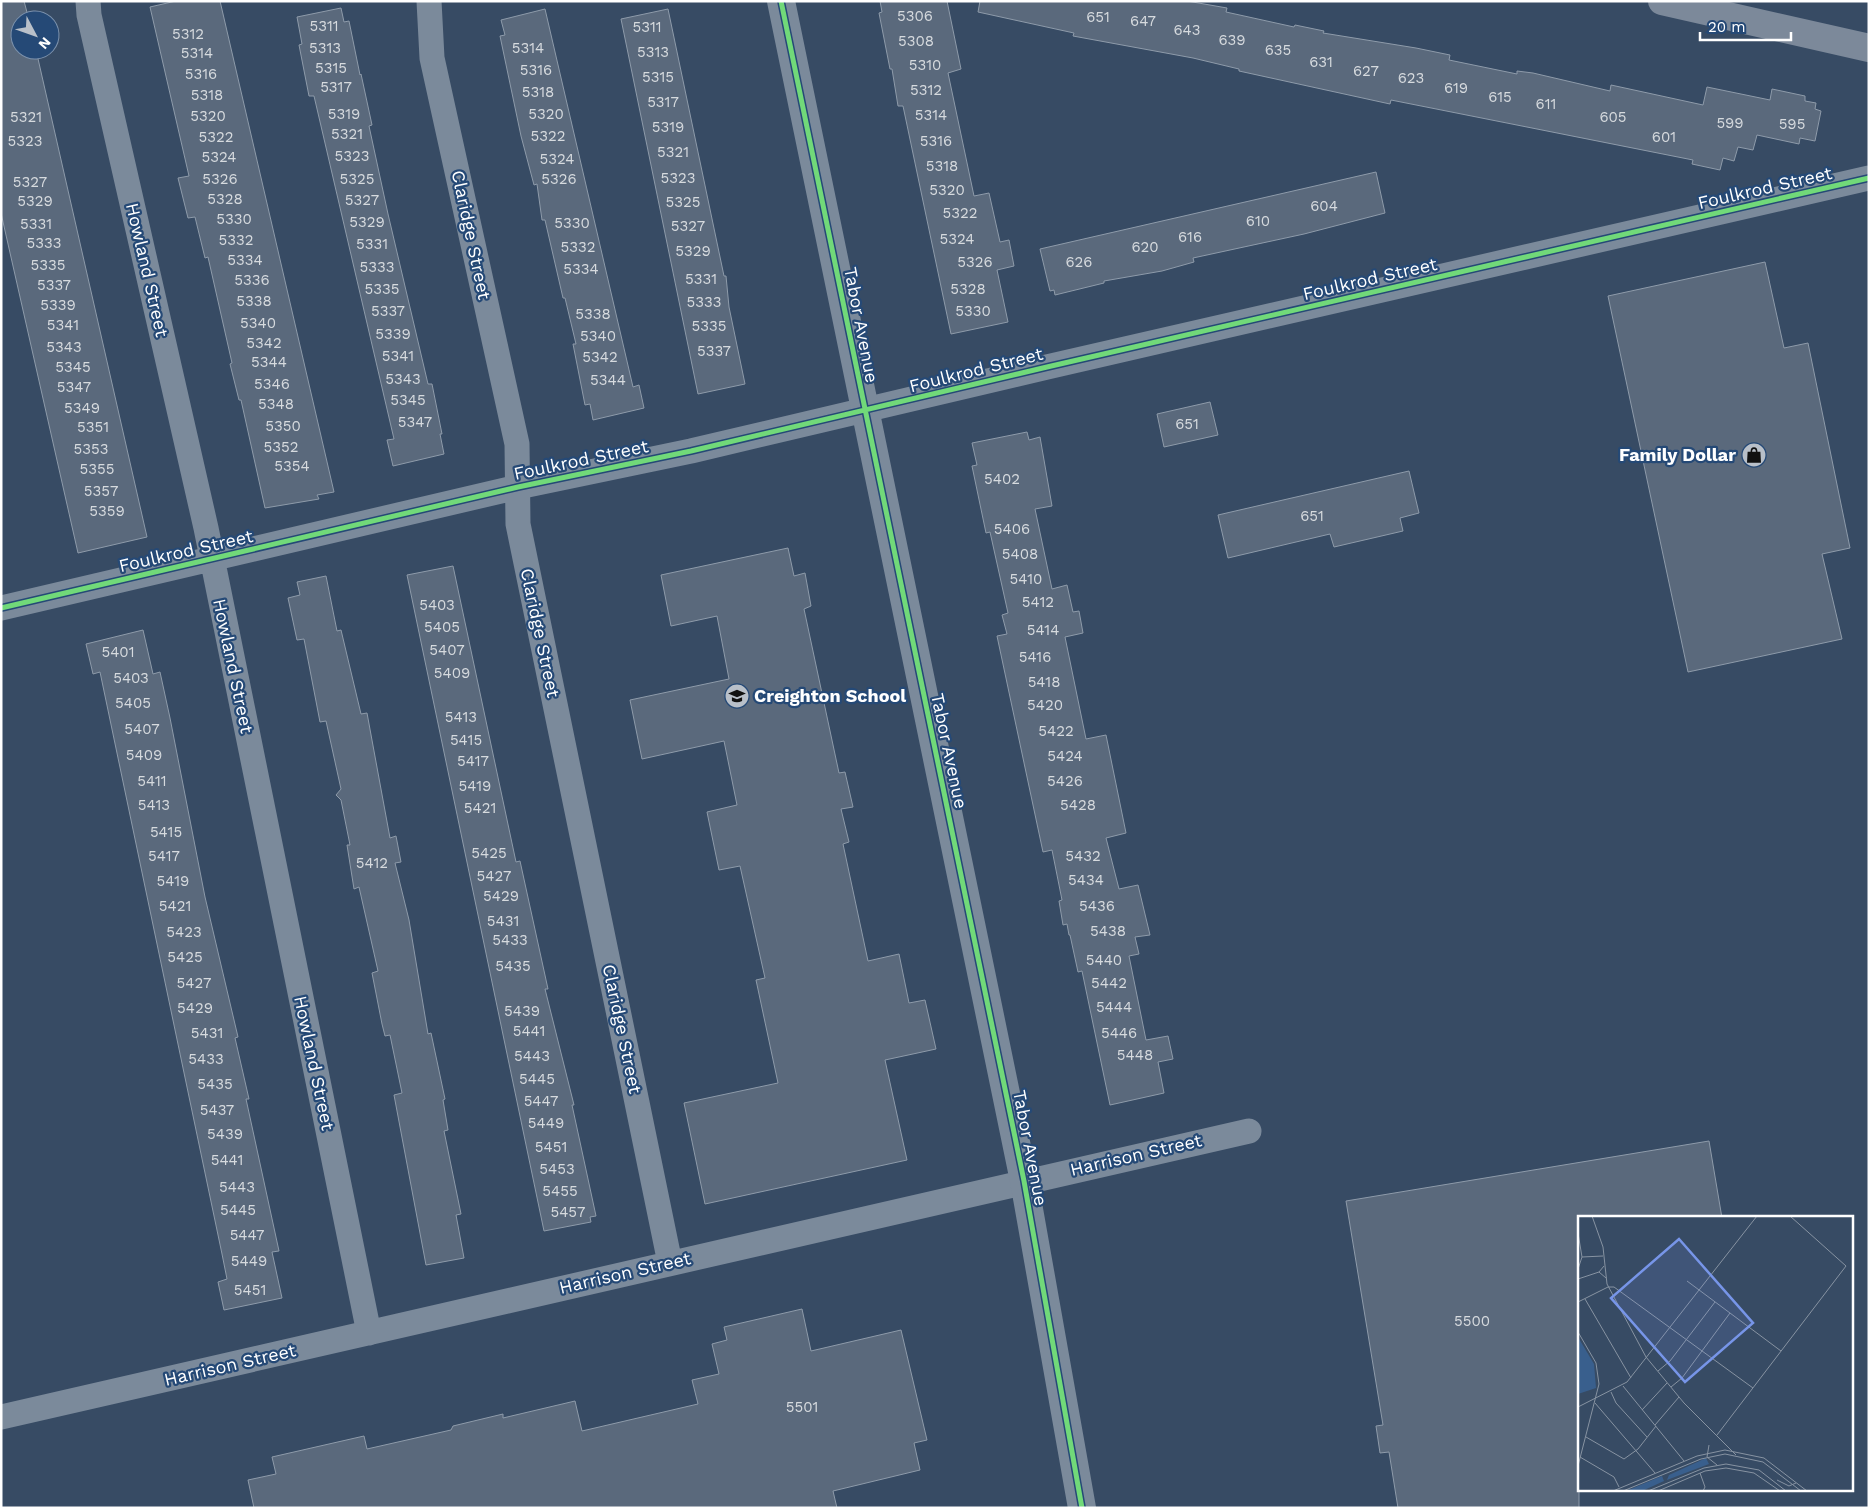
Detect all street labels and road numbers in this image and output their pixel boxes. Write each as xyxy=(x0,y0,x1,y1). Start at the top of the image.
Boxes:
street label: Foulkrod Street xyxy=(1696,162,1834,213)
street label: Claridge Street xyxy=(448,168,496,302)
street label: Howland Street xyxy=(122,201,173,339)
street label: Foulkrod Street xyxy=(1301,253,1439,304)
street label: Tabor Avenue xyxy=(840,265,883,385)
street label: Foulkrod Street xyxy=(907,343,1045,396)
street label: Foulkrod Street xyxy=(512,435,651,484)
street label: Foulkrod Street xyxy=(117,525,255,576)
street label: Claridge Street xyxy=(517,566,565,700)
street label: Howland Street xyxy=(209,597,258,736)
street label: Tabor Avenue xyxy=(927,691,972,810)
street label: Claridge Street xyxy=(599,962,647,1096)
street label: Howland Street xyxy=(290,994,339,1133)
street label: Tabor Avenue xyxy=(1009,1088,1052,1208)
street label: Harrison Street xyxy=(1068,1129,1204,1180)
street label: Harrison Street xyxy=(557,1247,693,1298)
street label: Harrison Street xyxy=(162,1339,298,1390)

